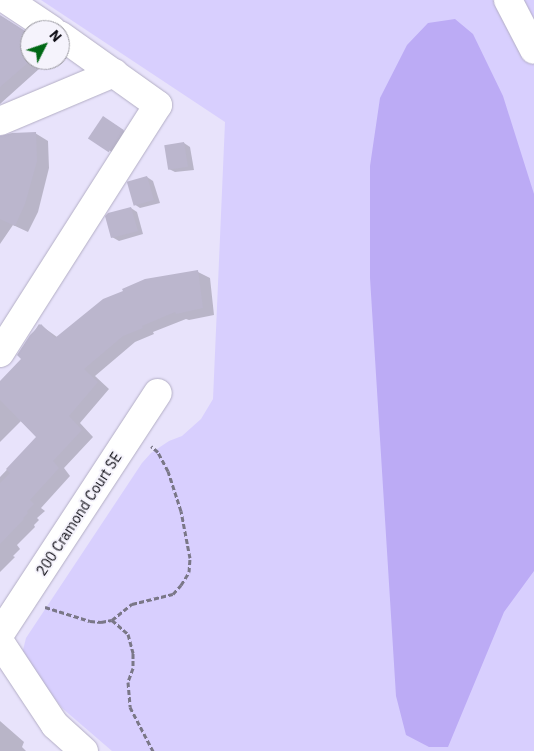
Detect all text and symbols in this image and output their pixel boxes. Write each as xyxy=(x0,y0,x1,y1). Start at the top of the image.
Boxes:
north arrow xyxy=(20,20,70,70)
text: N xyxy=(45,26,66,46)
street label: 200 Cramond Court SE xyxy=(33,449,125,579)

